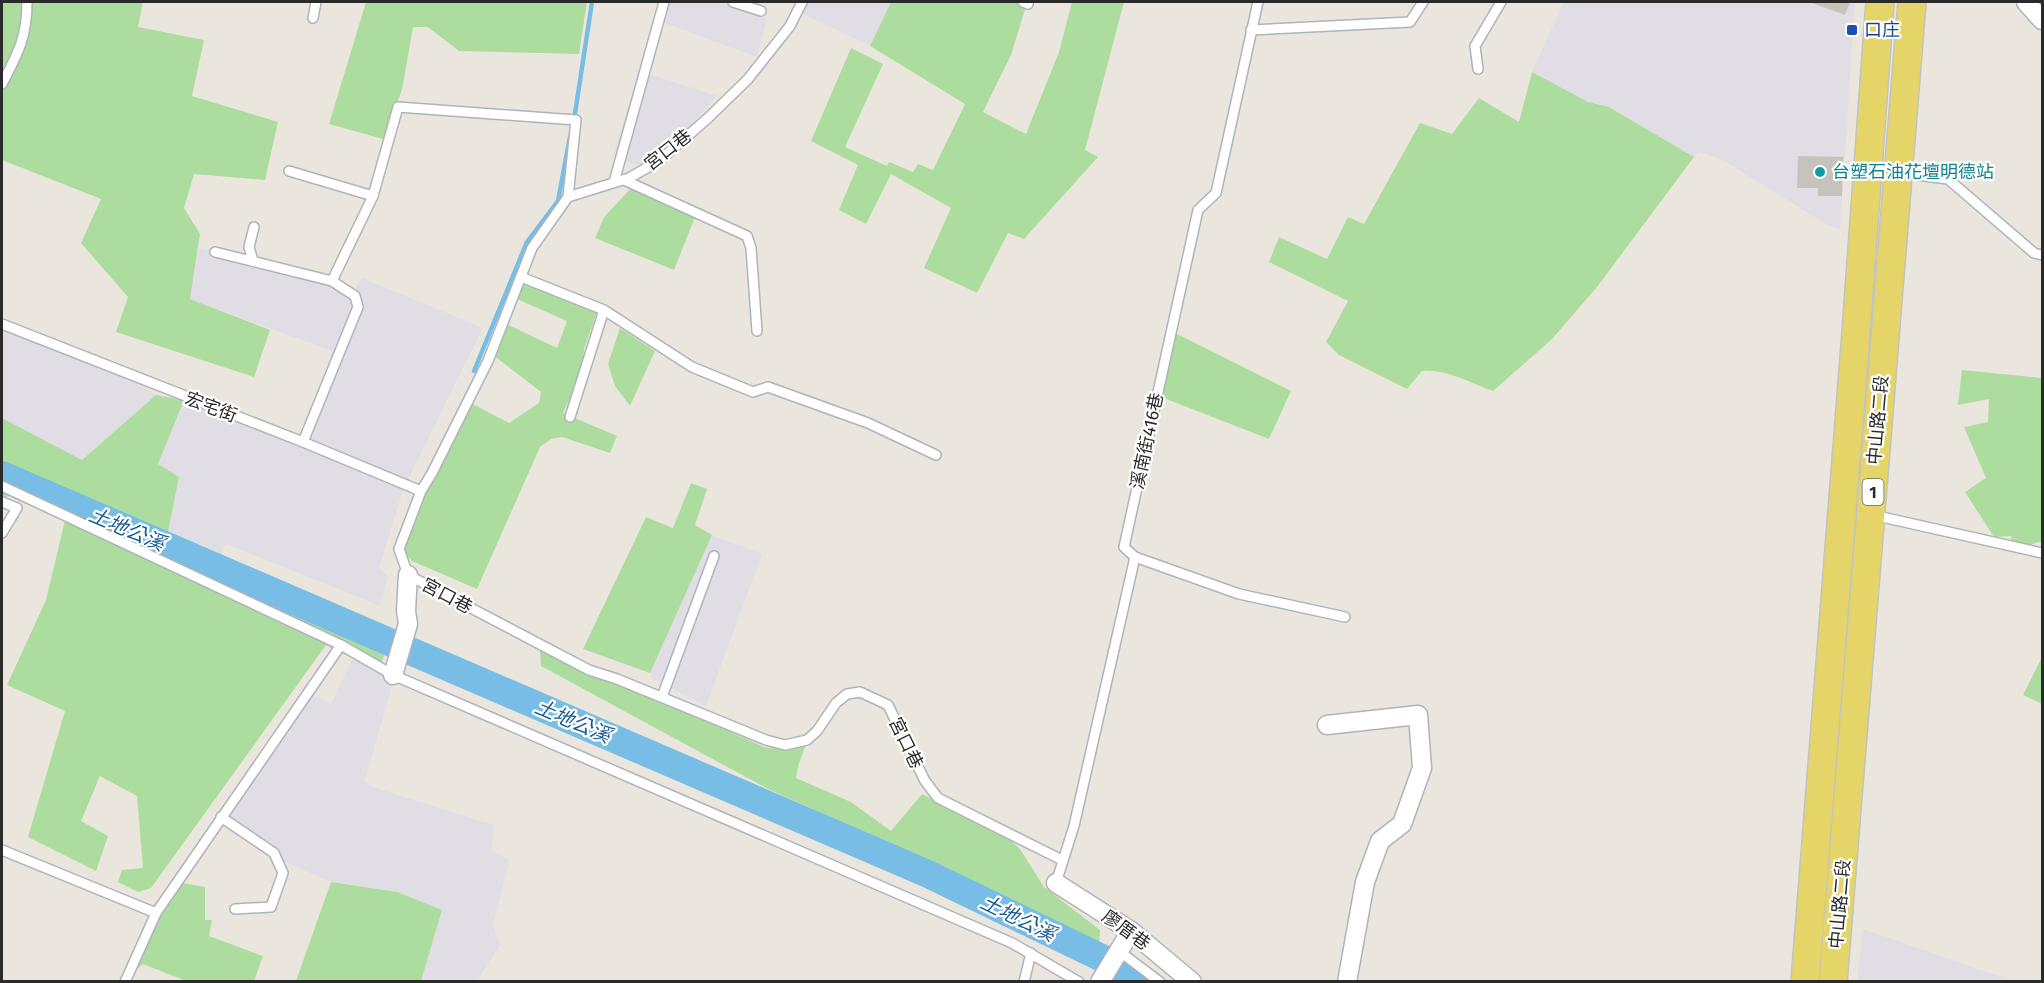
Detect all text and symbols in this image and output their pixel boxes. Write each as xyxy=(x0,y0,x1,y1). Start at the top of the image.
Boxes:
place label: 口庄 xyxy=(1864,19,1900,41)
marker: 口庄 xyxy=(1845,23,1859,37)
street label: 宮口巷 xyxy=(640,125,696,175)
place label: 台塑石油花壇明德站 xyxy=(1832,161,1994,183)
marker: 台塑石油花壇明德站 xyxy=(1813,165,1827,179)
street label: 中山路二段 xyxy=(1863,374,1893,466)
street label: 宏宅街 xyxy=(182,387,240,427)
street label: 溪南街416巷 xyxy=(1126,391,1168,491)
road number: 1 xyxy=(1862,479,1884,505)
water label: 土地公溪 xyxy=(85,502,171,557)
street label: 宮口巷 xyxy=(418,574,476,618)
water label: 土地公溪 xyxy=(531,694,617,749)
street label: 宮口巷 xyxy=(884,714,928,772)
street label: 中山路二段 xyxy=(1825,858,1855,950)
water label: 土地公溪 xyxy=(977,890,1062,948)
street label: 廖厝巷 xyxy=(1098,905,1154,955)

